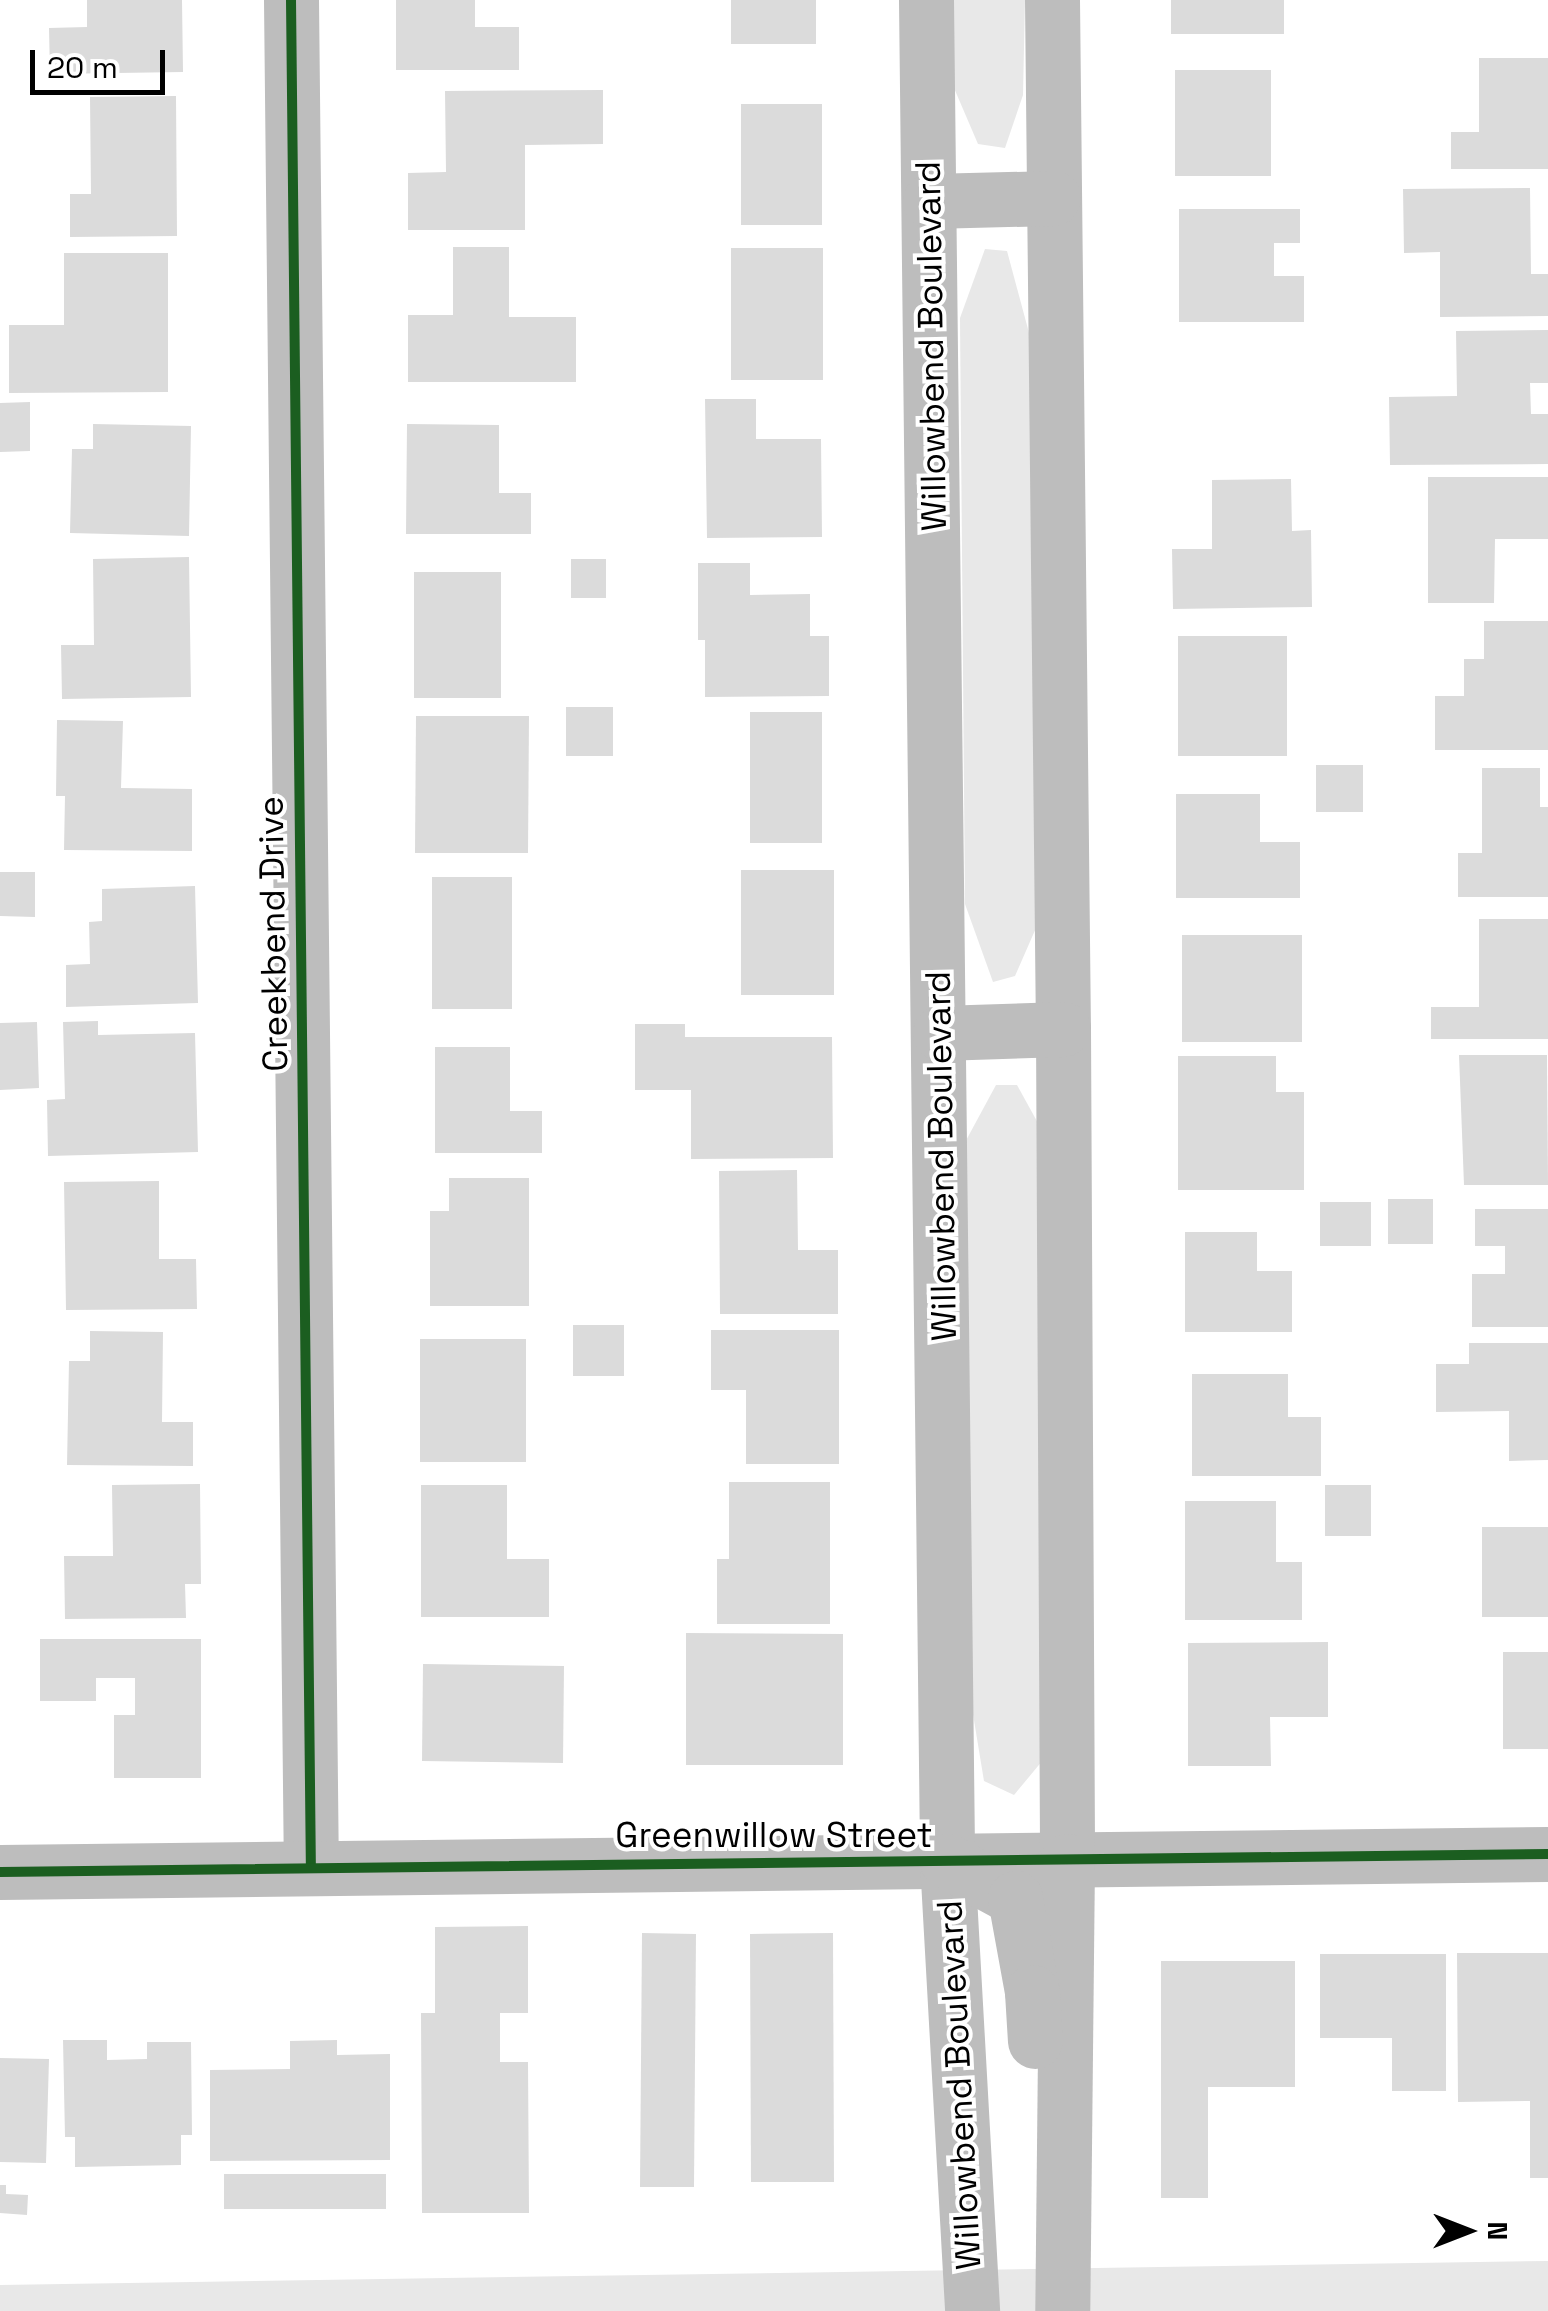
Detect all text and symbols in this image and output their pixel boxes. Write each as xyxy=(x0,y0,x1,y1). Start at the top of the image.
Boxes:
scale bar xyxy=(35,30,170,92)
text: 20 m xyxy=(47,48,118,87)
street label: Willowbend Boulevard xyxy=(907,161,955,531)
street label: Creekbend Drive xyxy=(250,796,296,1072)
street label: Willowbend Boulevard xyxy=(917,971,965,1341)
street label: Greenwillow Street xyxy=(615,1814,933,1856)
street label: Willowbend Boulevard xyxy=(928,1899,990,2271)
north arrow xyxy=(1418,2181,1518,2281)
text: N xyxy=(1480,2222,1516,2240)

